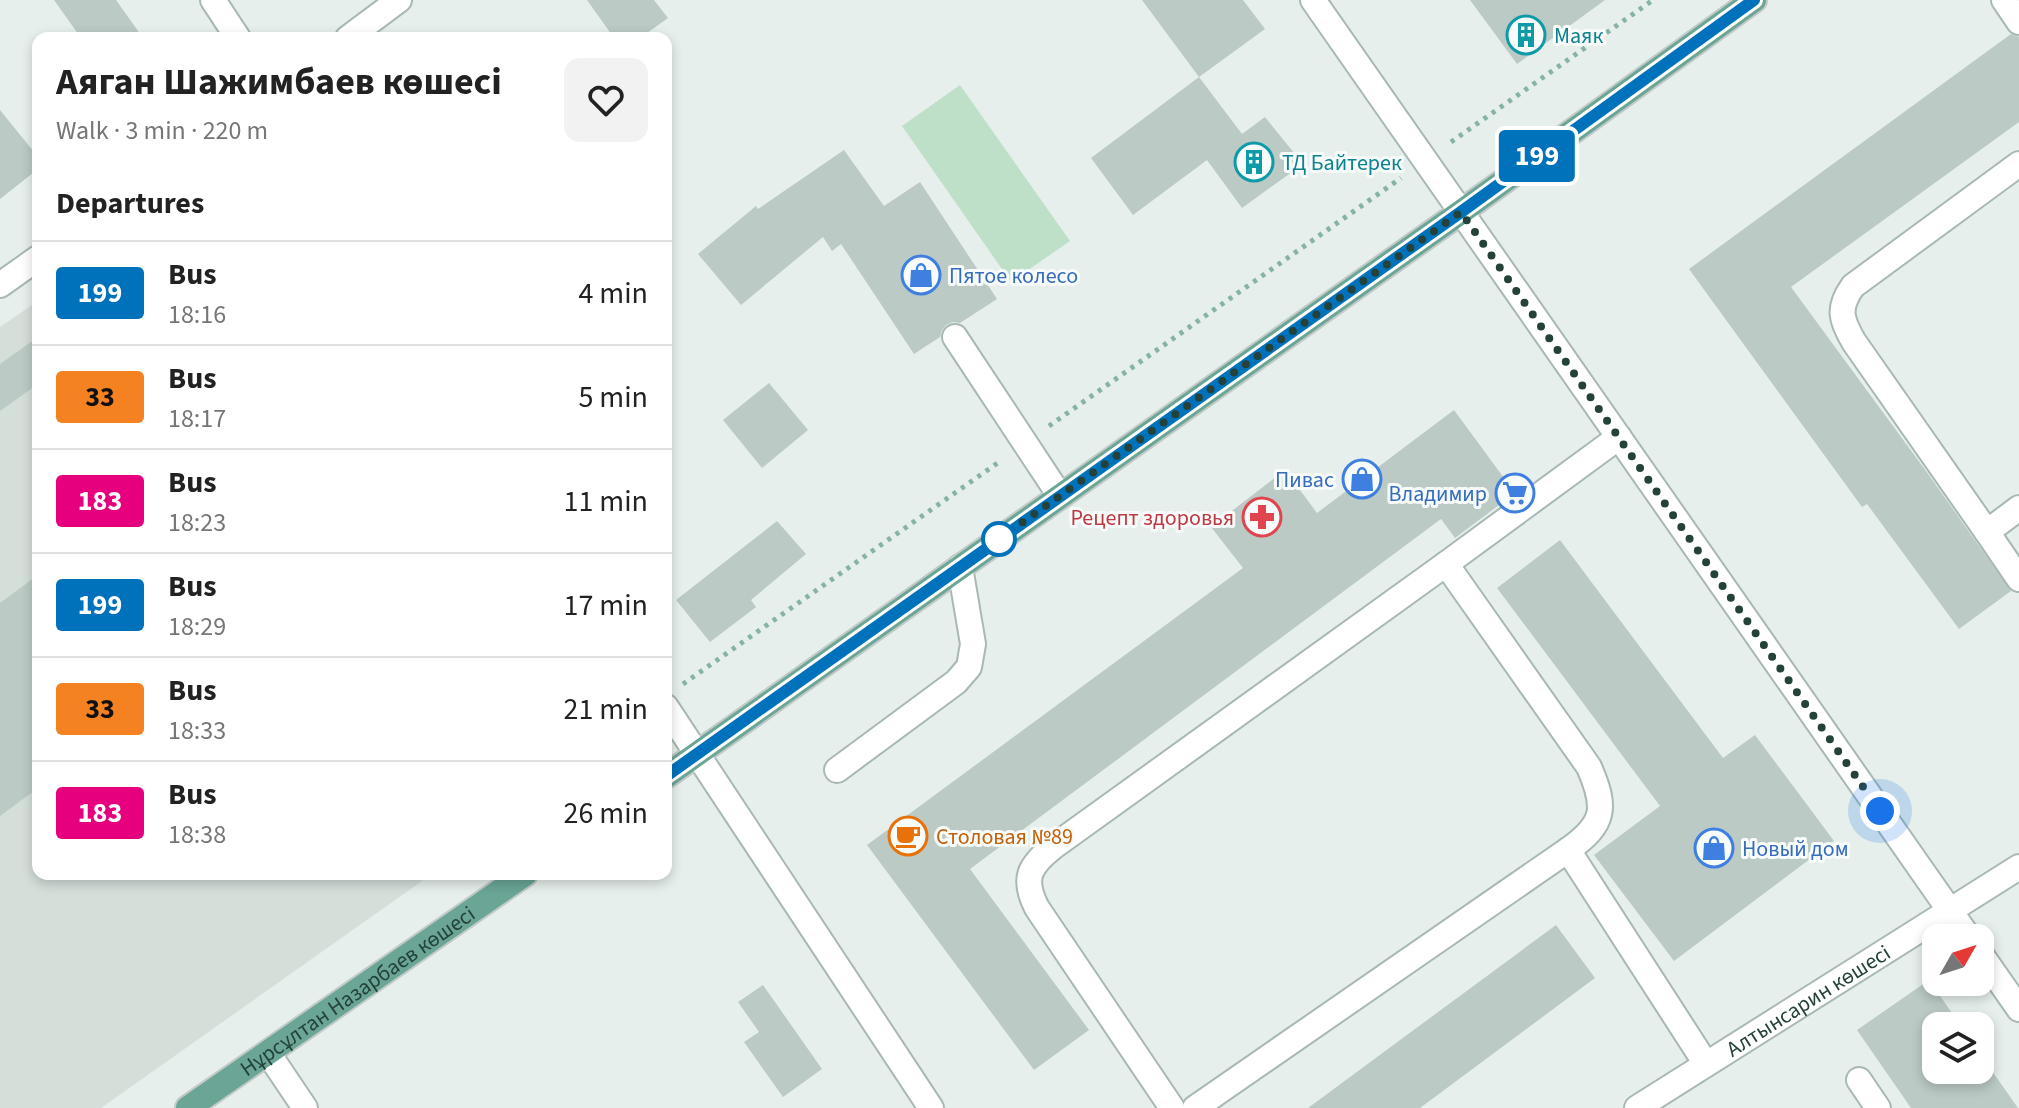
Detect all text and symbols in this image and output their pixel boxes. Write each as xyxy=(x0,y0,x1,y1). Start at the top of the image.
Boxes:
building icon: Маяк xyxy=(1505,14,1547,56)
place label: Маяк xyxy=(1554,20,1603,52)
text: Аяган Шажимбаев көшесі xyxy=(56,55,502,109)
button: heart xyxy=(564,58,648,142)
text: Walk · 3 min · 220 m xyxy=(56,112,268,149)
line badge: 199 xyxy=(1491,130,1583,182)
text: 199 xyxy=(1515,136,1559,176)
building icon: ТД Байтерек xyxy=(1233,141,1275,183)
place label: ТД Байтерек xyxy=(1282,147,1402,179)
text: Departures xyxy=(56,182,204,225)
text: Bus xyxy=(168,253,216,296)
shop icon: Пятое колесо xyxy=(900,254,942,296)
place label: Пятое колесо xyxy=(949,260,1078,292)
text: 4 min xyxy=(578,272,648,315)
text: 199 xyxy=(78,273,122,313)
text: 18:16 xyxy=(168,296,226,333)
text: Bus xyxy=(168,357,216,400)
text: 5 min xyxy=(578,376,648,419)
text: 33 xyxy=(85,377,115,417)
text: 18:17 xyxy=(168,400,226,437)
shop icon: Пивас xyxy=(1341,458,1383,500)
text: Bus xyxy=(168,461,216,504)
place label: Пивас xyxy=(1275,464,1334,496)
supermarket icon: Владимир xyxy=(1494,472,1536,514)
place label: Владимир xyxy=(1389,478,1487,510)
text: 11 min xyxy=(564,480,648,523)
text: 183 xyxy=(78,481,122,521)
pharmacy icon: Рецепт здоровья xyxy=(1241,496,1283,538)
place label: Рецепт здоровья xyxy=(1070,502,1234,534)
text: 18:23 xyxy=(168,504,226,541)
unlabelled marker xyxy=(982,522,1016,556)
text: Bus xyxy=(168,565,216,608)
text: 17 min xyxy=(564,584,648,627)
text: 199 xyxy=(78,585,122,625)
text: 18:29 xyxy=(168,608,226,645)
text: Bus xyxy=(168,669,216,712)
text: 21 min xyxy=(564,688,648,731)
text: 33 xyxy=(85,689,115,729)
text: 18:33 xyxy=(168,712,226,749)
text: Bus xyxy=(168,773,216,816)
your location xyxy=(1860,791,1900,831)
text: 26 min xyxy=(564,792,648,835)
text: 183 xyxy=(78,793,122,833)
cafe icon: Столовая №89 xyxy=(887,815,929,857)
text: 18:38 xyxy=(168,816,226,853)
place label: Столовая №89 xyxy=(936,821,1073,853)
shop icon: Новый дом xyxy=(1693,827,1735,869)
place label: Новый дом xyxy=(1742,833,1849,865)
street label: Нұрсұлтан Назарбаев көшесі xyxy=(234,898,482,1084)
north arrow xyxy=(1922,924,1994,996)
map controls xyxy=(1922,924,1994,1084)
street label: Алтынсарин көшесі xyxy=(1720,937,1897,1065)
button: layers xyxy=(1922,1012,1994,1084)

